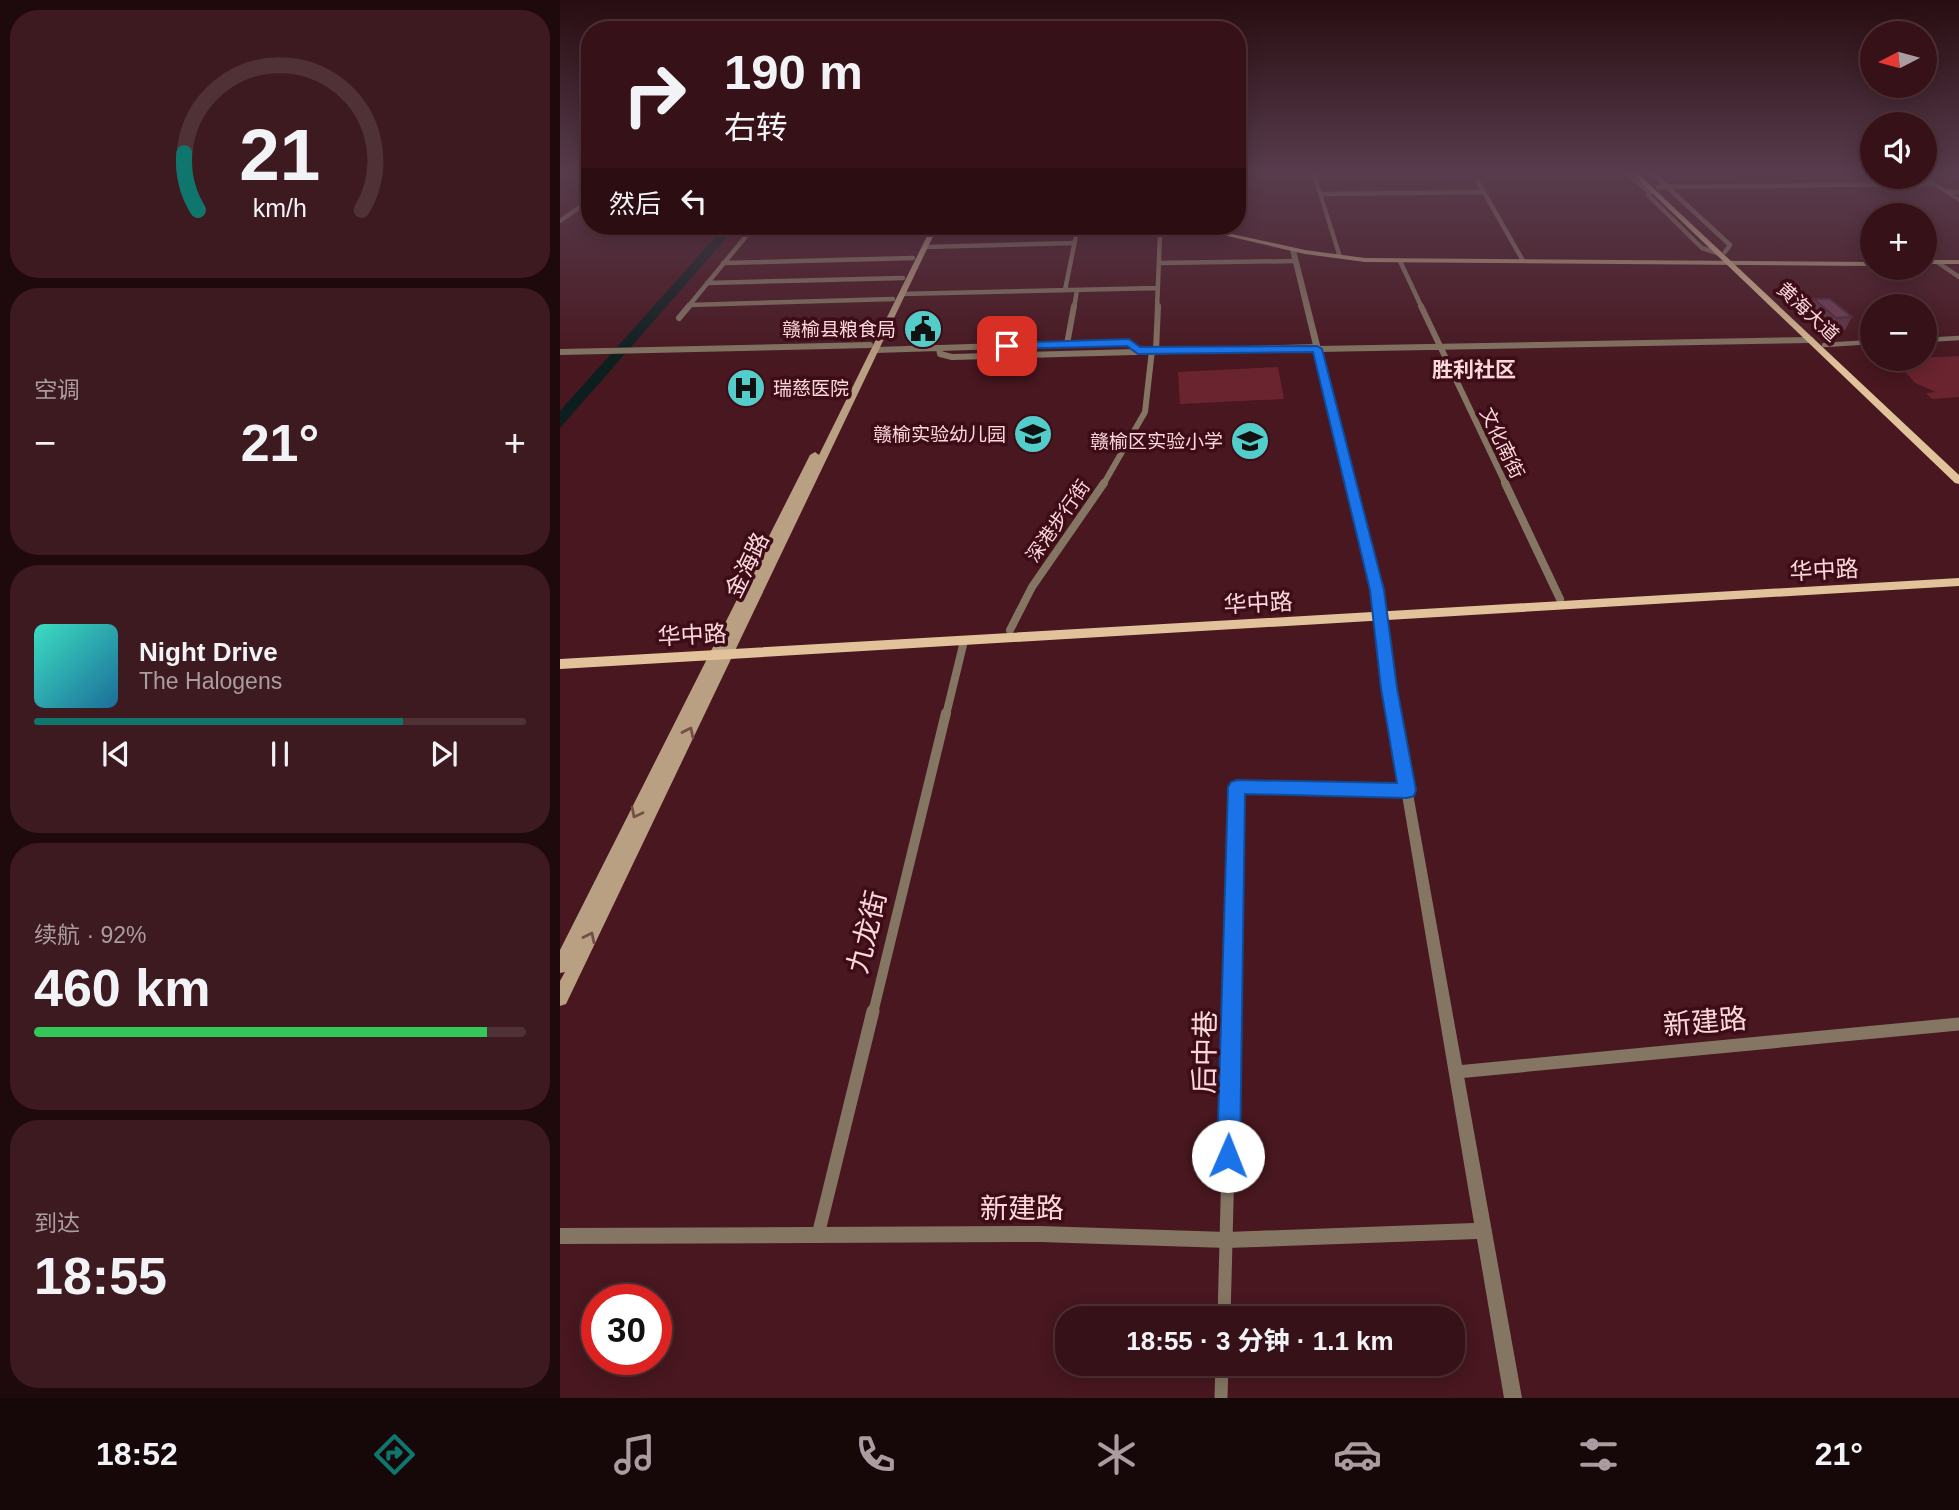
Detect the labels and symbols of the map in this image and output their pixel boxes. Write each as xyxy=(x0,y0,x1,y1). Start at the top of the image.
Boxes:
north arrow xyxy=(1860,21,1937,98)
street label: 黄海大道 xyxy=(1773,278,1843,346)
public building icon: 赣榆县粮食局 xyxy=(902,308,944,350)
pin xyxy=(977,316,1037,376)
place label: 赣榆县粮食局 xyxy=(782,319,896,340)
district label: 胜利社区 xyxy=(1432,358,1516,381)
hospital icon: 瑞慈医院 xyxy=(725,367,767,409)
place label: 瑞慈医院 xyxy=(773,378,849,399)
street label: 文化南街 xyxy=(1476,404,1528,482)
school or university icon: 赣榆实验幼儿园 xyxy=(1012,413,1054,455)
school or university icon: 赣榆区实验小学 xyxy=(1229,420,1271,462)
place label: 赣榆实验幼儿园 xyxy=(873,424,1006,445)
place label: 赣榆区实验小学 xyxy=(1090,431,1223,452)
street label: 深港步行街 xyxy=(1022,476,1094,566)
street label: 金海路 xyxy=(720,528,774,602)
street label: 华中路 xyxy=(1789,555,1859,585)
street label: 华中路 xyxy=(1223,588,1293,618)
street label: 华中路 xyxy=(657,620,727,650)
one-way arrow xyxy=(681,727,695,739)
one-way arrow xyxy=(631,806,645,818)
street label: 九龙街 xyxy=(842,887,892,977)
one-way arrow xyxy=(581,932,595,944)
street label: 新建路 xyxy=(1662,1003,1748,1041)
street label: 后中巷 xyxy=(1189,1010,1221,1094)
position arrow xyxy=(1191,1119,1265,1193)
street label: 新建路 xyxy=(980,1193,1064,1224)
speed limit sign: 30 xyxy=(581,1284,672,1375)

